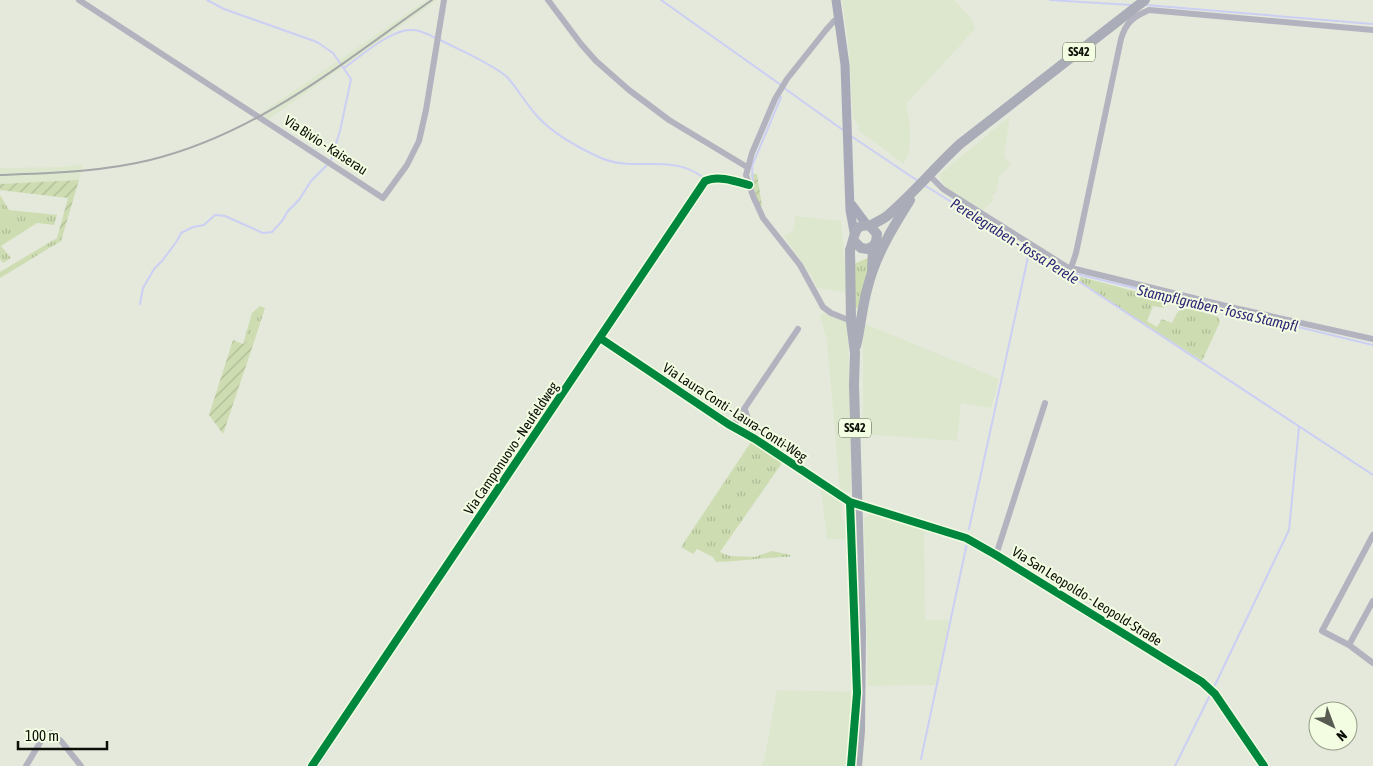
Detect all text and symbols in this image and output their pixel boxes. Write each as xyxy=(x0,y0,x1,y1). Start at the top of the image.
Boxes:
road number: SS42 xyxy=(1063,42,1095,62)
street label: Via Bivio - Kaiserau xyxy=(281,112,371,178)
water label: Perelegraben - fossa Perele xyxy=(948,194,1083,288)
water label: Stampflgraben - fossa Stampfl xyxy=(1135,281,1300,335)
street label: Via Laura Conti - Laura-Conti-Weg xyxy=(660,359,810,465)
street label: Via Camponuovo - Neufeldweg xyxy=(461,379,561,517)
road number: SS42 xyxy=(839,418,871,438)
street label: Via San Leopoldo - Leopold-Straße xyxy=(1009,543,1165,649)
north arrow xyxy=(1308,701,1358,751)
scale bar xyxy=(18,718,106,750)
text: 100 m xyxy=(25,727,59,744)
text: N xyxy=(1333,727,1350,744)

